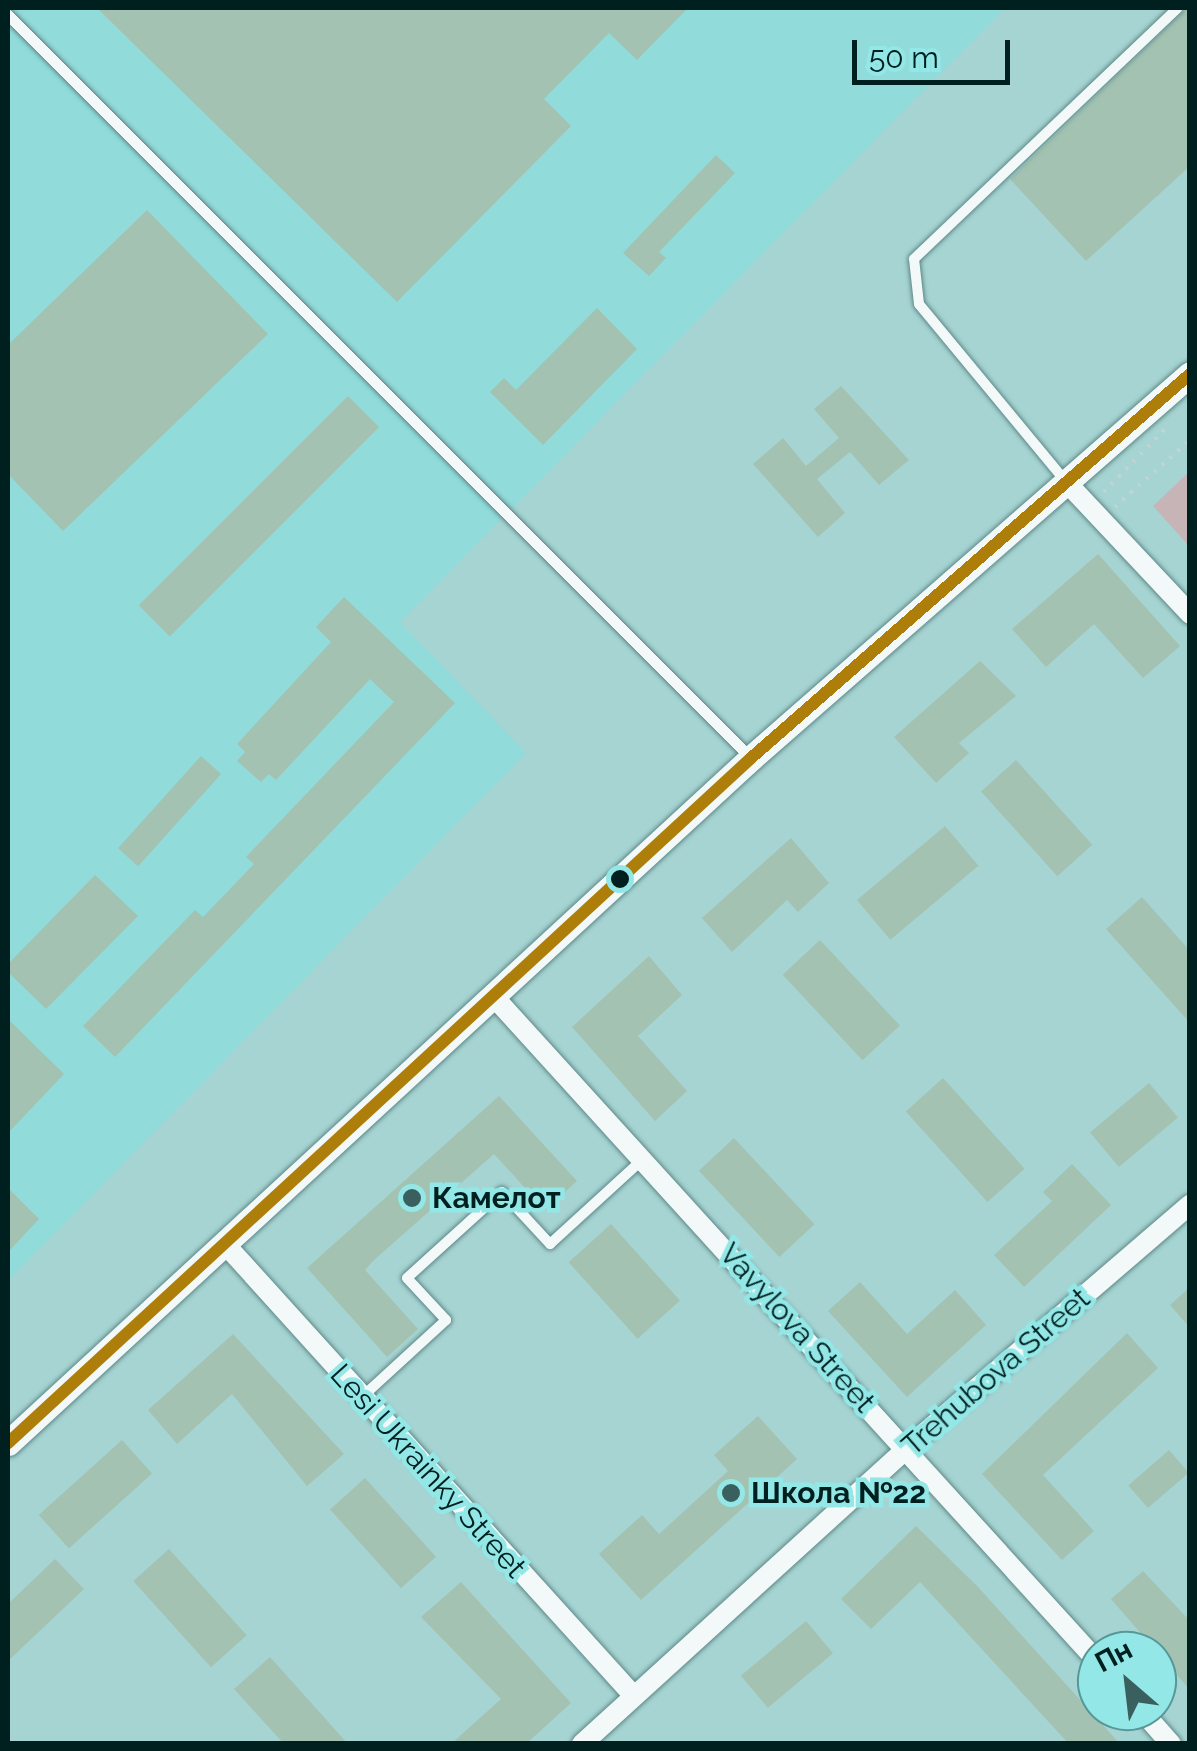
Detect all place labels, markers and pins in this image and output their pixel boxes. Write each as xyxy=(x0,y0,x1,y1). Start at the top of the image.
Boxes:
unlabelled marker xyxy=(610,869,630,889)
place label: Камелот xyxy=(432,1180,561,1216)
marker: Камелот xyxy=(401,1187,423,1209)
place label: Школа №22 xyxy=(751,1475,926,1511)
marker: Школа №22 xyxy=(720,1482,742,1504)

